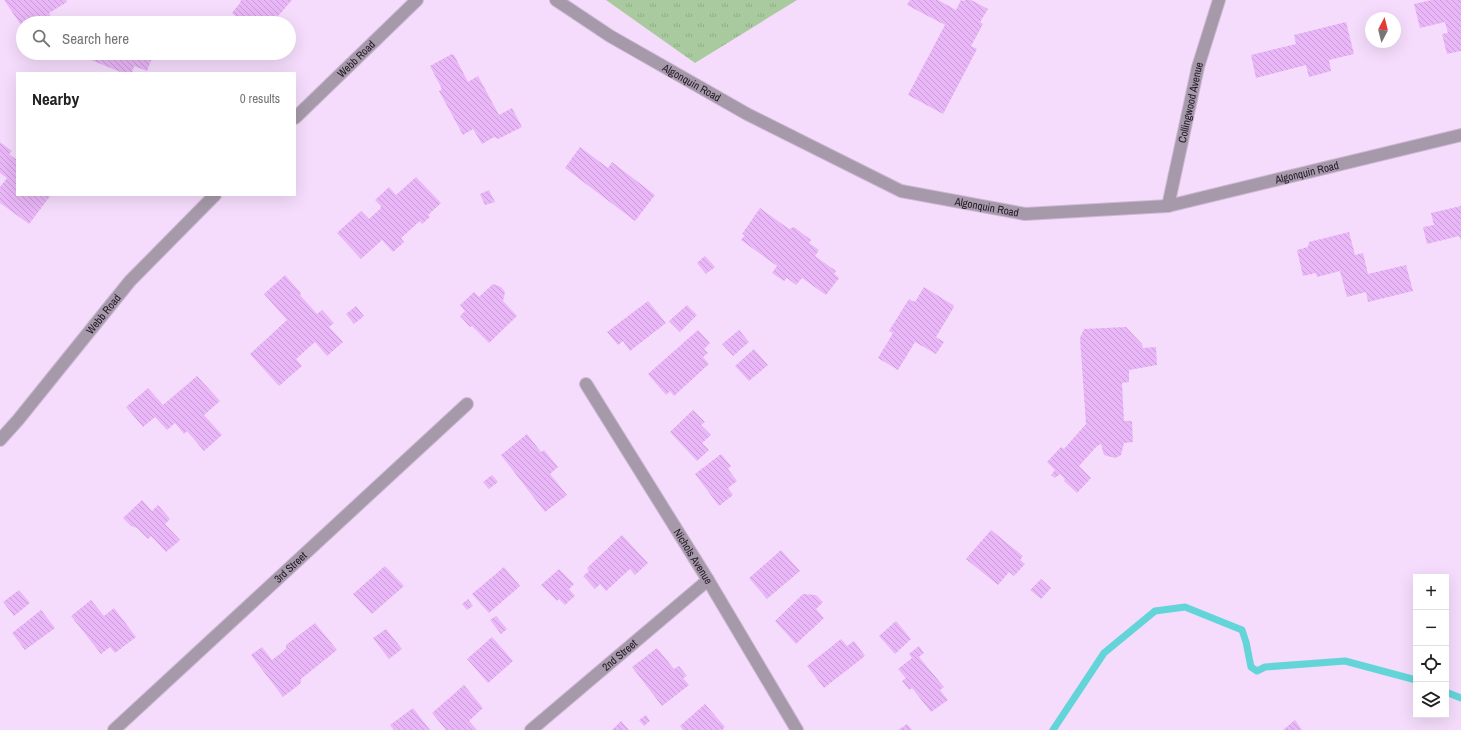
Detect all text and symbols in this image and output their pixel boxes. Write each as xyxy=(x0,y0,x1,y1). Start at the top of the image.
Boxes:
north arrow xyxy=(1365,12,1401,48)
search box xyxy=(16,16,296,60)
icon: search xyxy=(30,27,52,49)
text: Search here xyxy=(62,28,129,49)
street label: Webb Road xyxy=(334,37,378,80)
street label: Algonquin Road xyxy=(659,60,723,105)
street label: Collingwood Avenue xyxy=(1175,60,1206,144)
text: Nearby xyxy=(32,87,79,110)
text: 0 results xyxy=(240,90,280,107)
street label: Algonquin Road xyxy=(1273,158,1340,187)
street label: Algonquin Road xyxy=(953,194,1020,220)
street label: Webb Road xyxy=(83,291,124,337)
street label: Nichols Avenue xyxy=(671,526,716,587)
street label: 3rd Street xyxy=(271,548,310,586)
map controls xyxy=(1413,574,1449,718)
button: + xyxy=(1413,574,1449,610)
button: − xyxy=(1413,610,1449,646)
street label: 2nd Street xyxy=(599,636,640,674)
button: locate xyxy=(1413,646,1449,682)
button: layers xyxy=(1413,682,1449,718)

